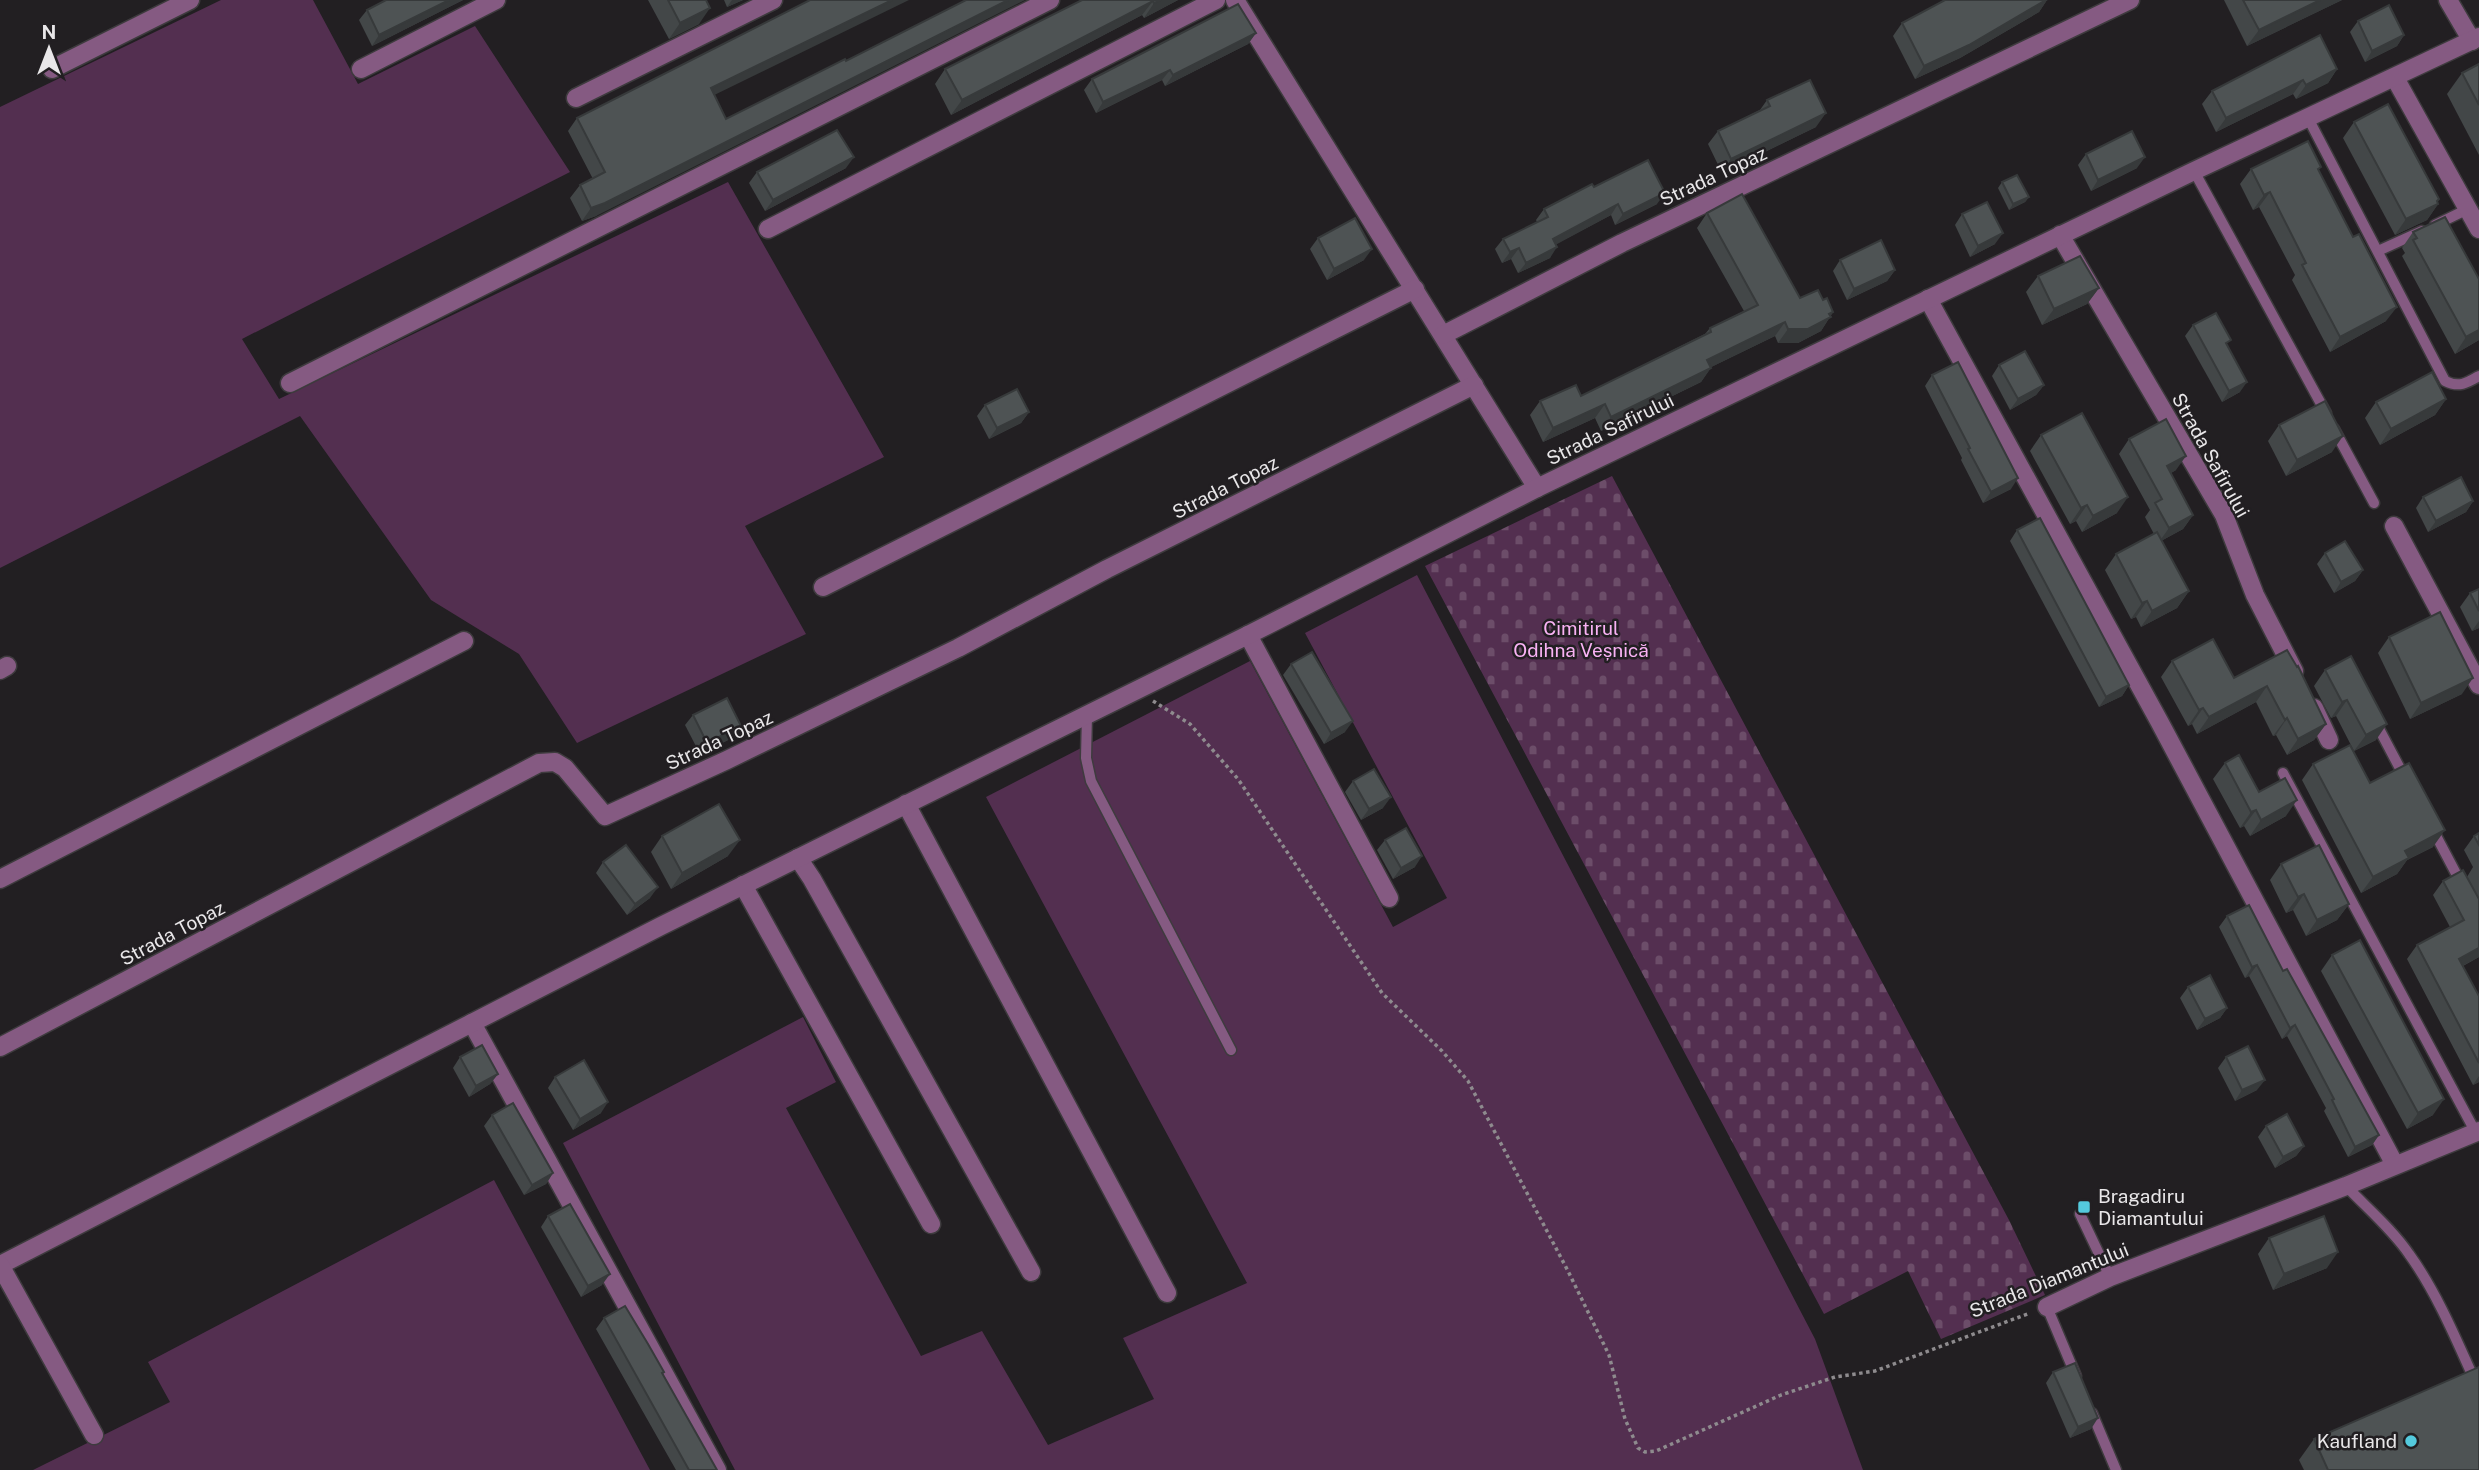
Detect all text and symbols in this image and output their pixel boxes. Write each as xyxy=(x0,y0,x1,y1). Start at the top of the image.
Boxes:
north arrow xyxy=(14,14,84,84)
text: N xyxy=(42,21,56,43)
street label: Strada Topaz xyxy=(1656,142,1770,210)
street label: Strada Safirului xyxy=(1543,389,1677,469)
street label: Strada Safirului xyxy=(2168,389,2254,521)
street label: Strada Topaz xyxy=(1169,451,1281,523)
park label: Cimitirul Odihna Veșnică xyxy=(1513,617,1649,661)
street label: Strada Topaz xyxy=(662,706,776,774)
street label: Strada Topaz xyxy=(116,896,228,970)
place label: Bragadiru Diamantului xyxy=(2098,1185,2204,1229)
marker: Bragadiru Diamantului xyxy=(2076,1199,2092,1215)
street label: Strada Diamantului xyxy=(1966,1238,2132,1322)
place label: Kaufland xyxy=(2317,1430,2397,1452)
marker: Kaufland xyxy=(2403,1433,2419,1449)

